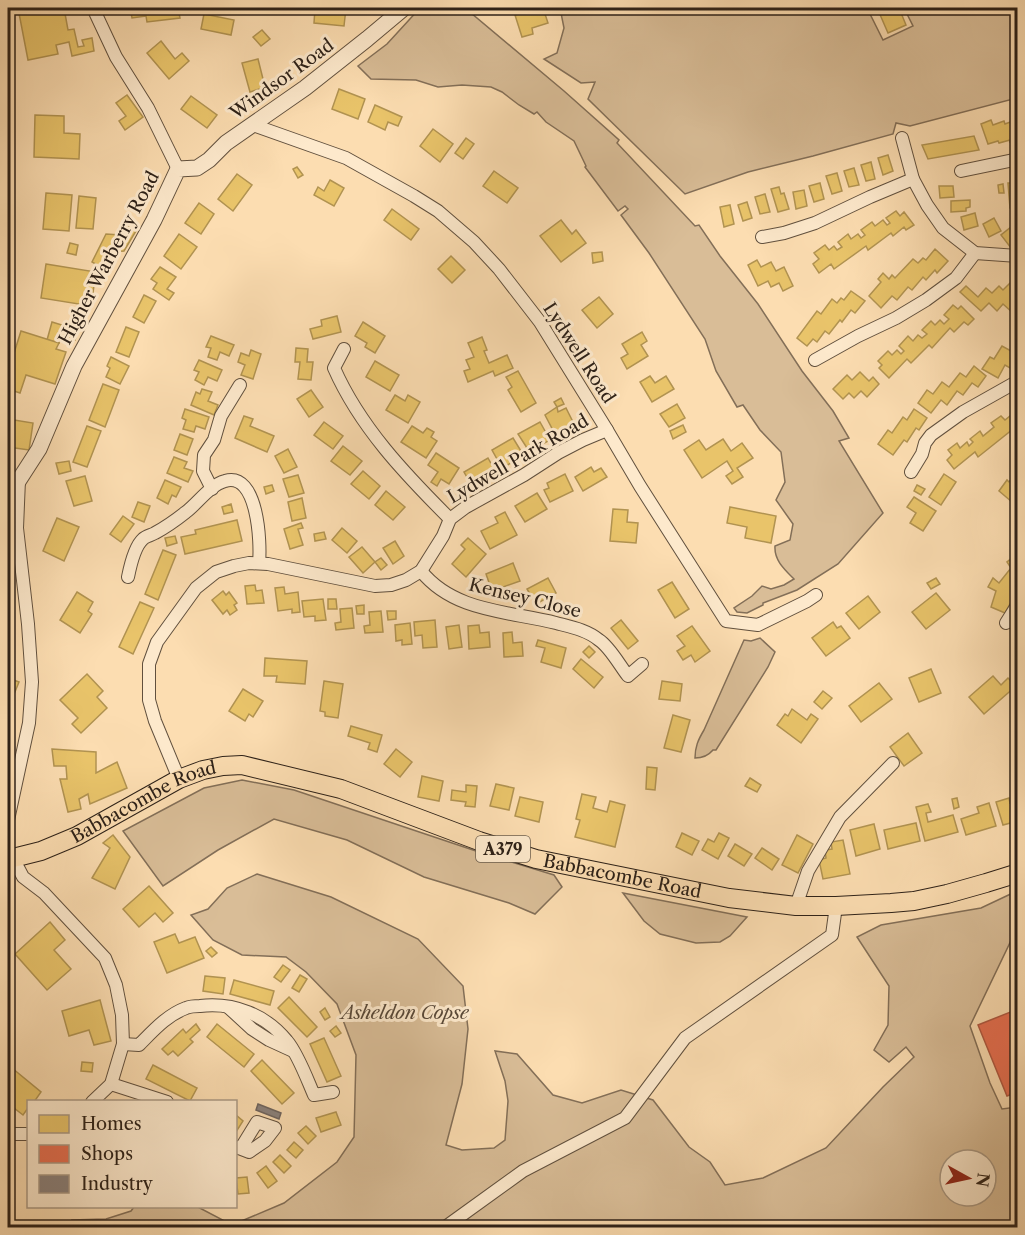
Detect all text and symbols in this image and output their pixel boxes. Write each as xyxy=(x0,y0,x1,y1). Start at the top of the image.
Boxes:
street label: Windsor Road xyxy=(225,34,338,125)
street label: Higher Warberry Road xyxy=(54,168,164,348)
street label: Lydwell Road xyxy=(538,299,620,408)
street label: Lydwell Park Road xyxy=(444,410,592,508)
street label: Kensey Close xyxy=(467,573,583,623)
street label: Babbacombe Road xyxy=(67,757,218,848)
road number: A379 xyxy=(476,836,530,862)
street label: Babbacombe Road xyxy=(541,850,703,903)
park label: Asheldon Copse xyxy=(338,1002,470,1024)
legend xyxy=(27,1100,237,1208)
text: Homes xyxy=(81,1113,142,1135)
text: Shops xyxy=(81,1143,133,1165)
north arrow xyxy=(938,1148,998,1208)
text: N xyxy=(972,1172,994,1188)
text: Industry xyxy=(81,1173,154,1195)

